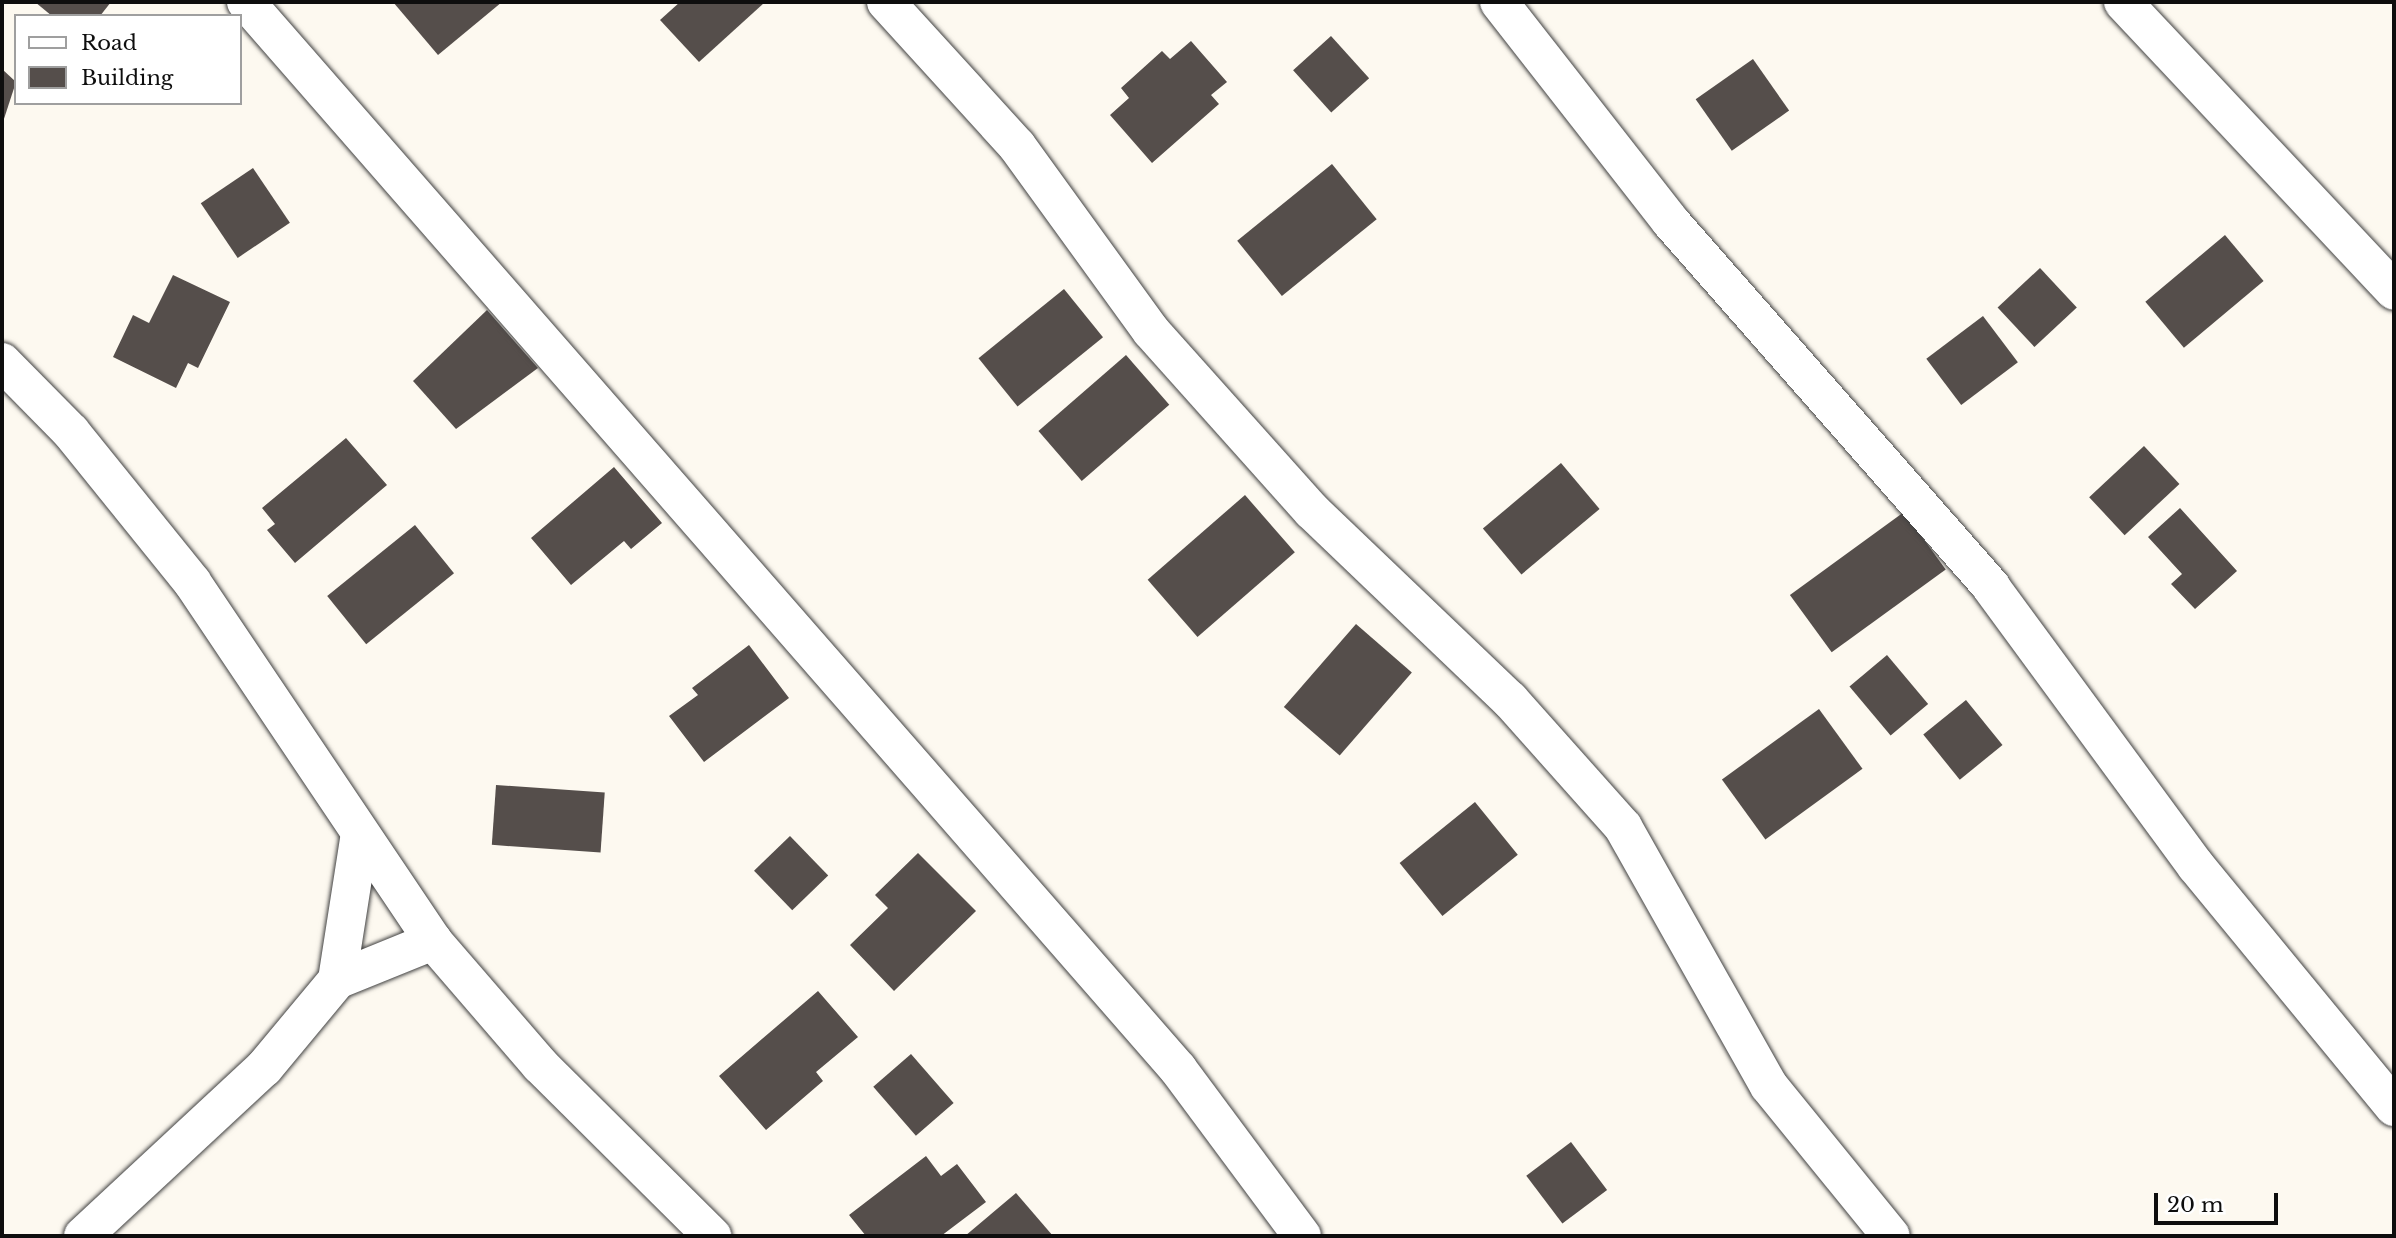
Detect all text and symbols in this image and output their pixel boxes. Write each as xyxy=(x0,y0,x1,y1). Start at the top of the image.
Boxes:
legend xyxy=(14,14,242,105)
text: Road xyxy=(81,30,137,56)
text: Building xyxy=(81,65,173,91)
scale bar xyxy=(2158,1178,2282,1222)
text: 20 m xyxy=(2167,1192,2224,1218)

